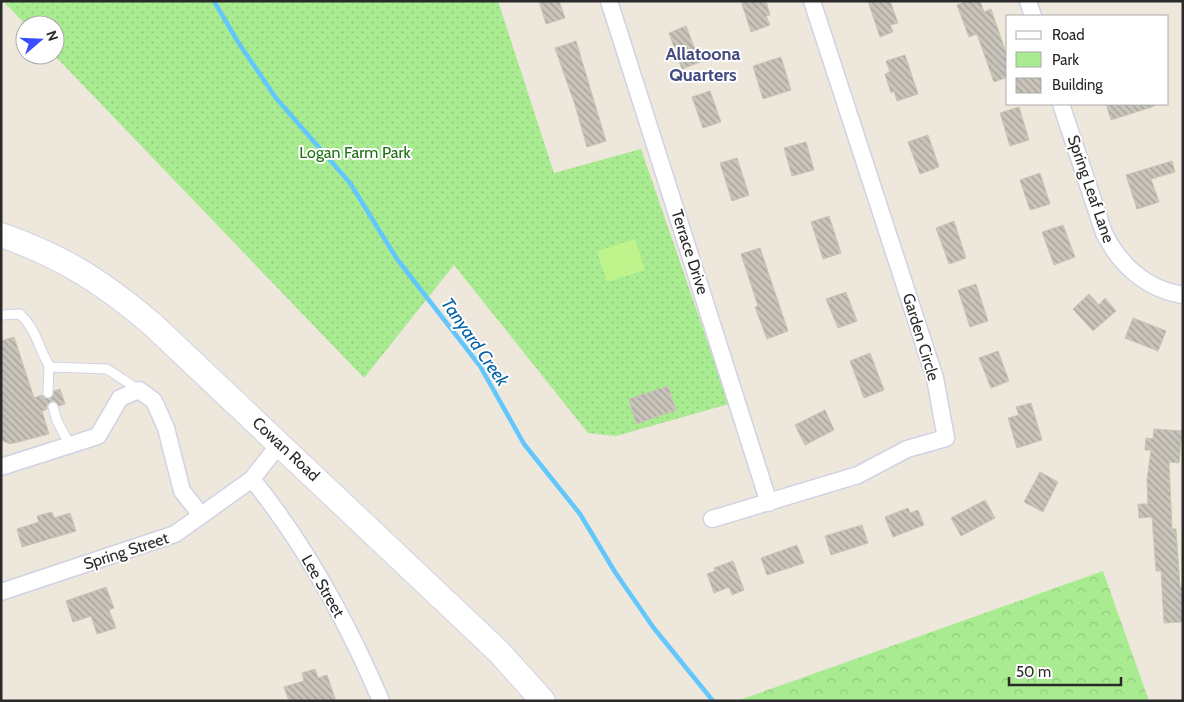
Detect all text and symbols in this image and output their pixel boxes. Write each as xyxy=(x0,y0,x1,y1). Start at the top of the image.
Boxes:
north arrow xyxy=(15,15,65,65)
legend xyxy=(1006,15,1169,105)
text: Road xyxy=(1052,26,1085,44)
text: N xyxy=(42,28,62,43)
district label: Allatoona Quarters xyxy=(666,43,741,86)
text: Park xyxy=(1052,51,1079,69)
text: Building xyxy=(1052,76,1103,94)
street label: Spring Leaf Lane xyxy=(1064,133,1118,245)
park label: Logan Farm Park xyxy=(299,143,412,162)
street label: Terrace Drive xyxy=(667,207,713,297)
street label: Garden Circle xyxy=(899,291,943,383)
water label: Tanyard Creek xyxy=(436,294,514,391)
street label: Cowan Road xyxy=(249,413,323,485)
street label: Spring Street xyxy=(81,528,171,574)
street label: Lee Street xyxy=(298,551,349,621)
scale bar xyxy=(1009,654,1122,686)
text: 50 m xyxy=(1016,663,1051,681)

